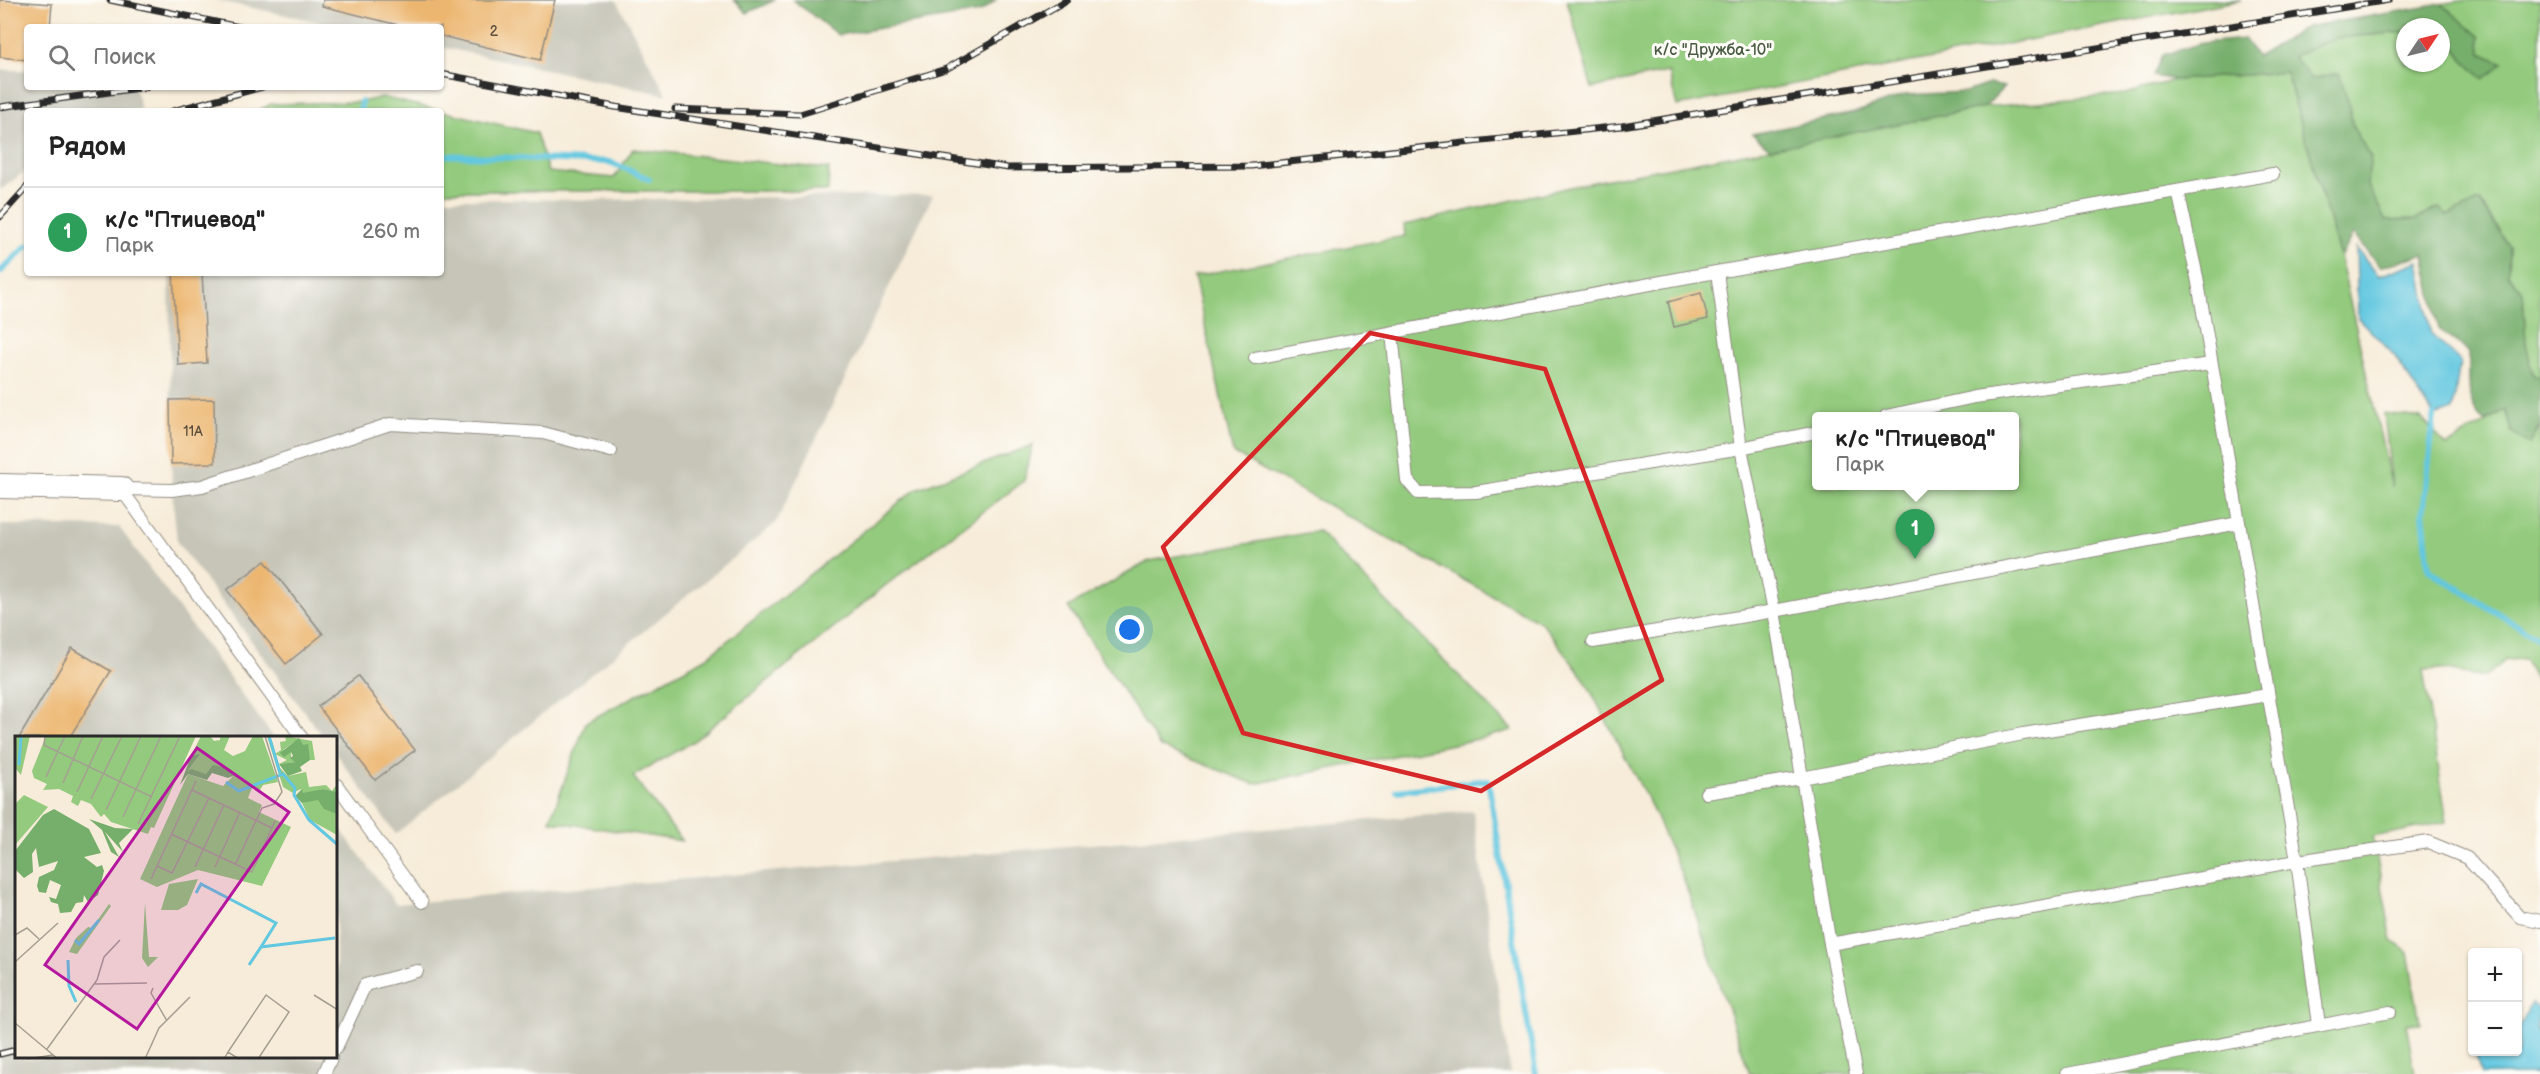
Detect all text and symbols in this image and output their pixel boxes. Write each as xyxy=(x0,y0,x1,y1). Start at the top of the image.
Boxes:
north arrow xyxy=(2396,18,2450,72)
house number: 2 xyxy=(490,23,499,40)
search box xyxy=(24,24,444,90)
icon: search xyxy=(45,41,78,74)
park label: к/с "Дружба-10" xyxy=(1654,41,1772,60)
text: Поиск xyxy=(93,44,156,71)
text: Рядом xyxy=(48,132,126,163)
text: к/с "Птицевод" xyxy=(105,207,265,234)
text: 1 xyxy=(63,220,72,244)
text: 260 m xyxy=(362,220,420,244)
text: Парк xyxy=(105,234,154,258)
popup xyxy=(1812,412,2019,490)
house number: 11А xyxy=(183,423,203,440)
text: к/с "Птицевод" xyxy=(1835,426,1996,453)
text: Парк xyxy=(1835,453,1884,477)
pin: 1 xyxy=(1896,510,1934,559)
your location xyxy=(1115,615,1144,644)
inset map xyxy=(15,736,338,1059)
map controls xyxy=(2468,948,2522,1056)
button: + xyxy=(2468,948,2522,1002)
button: − xyxy=(2468,1002,2522,1056)

